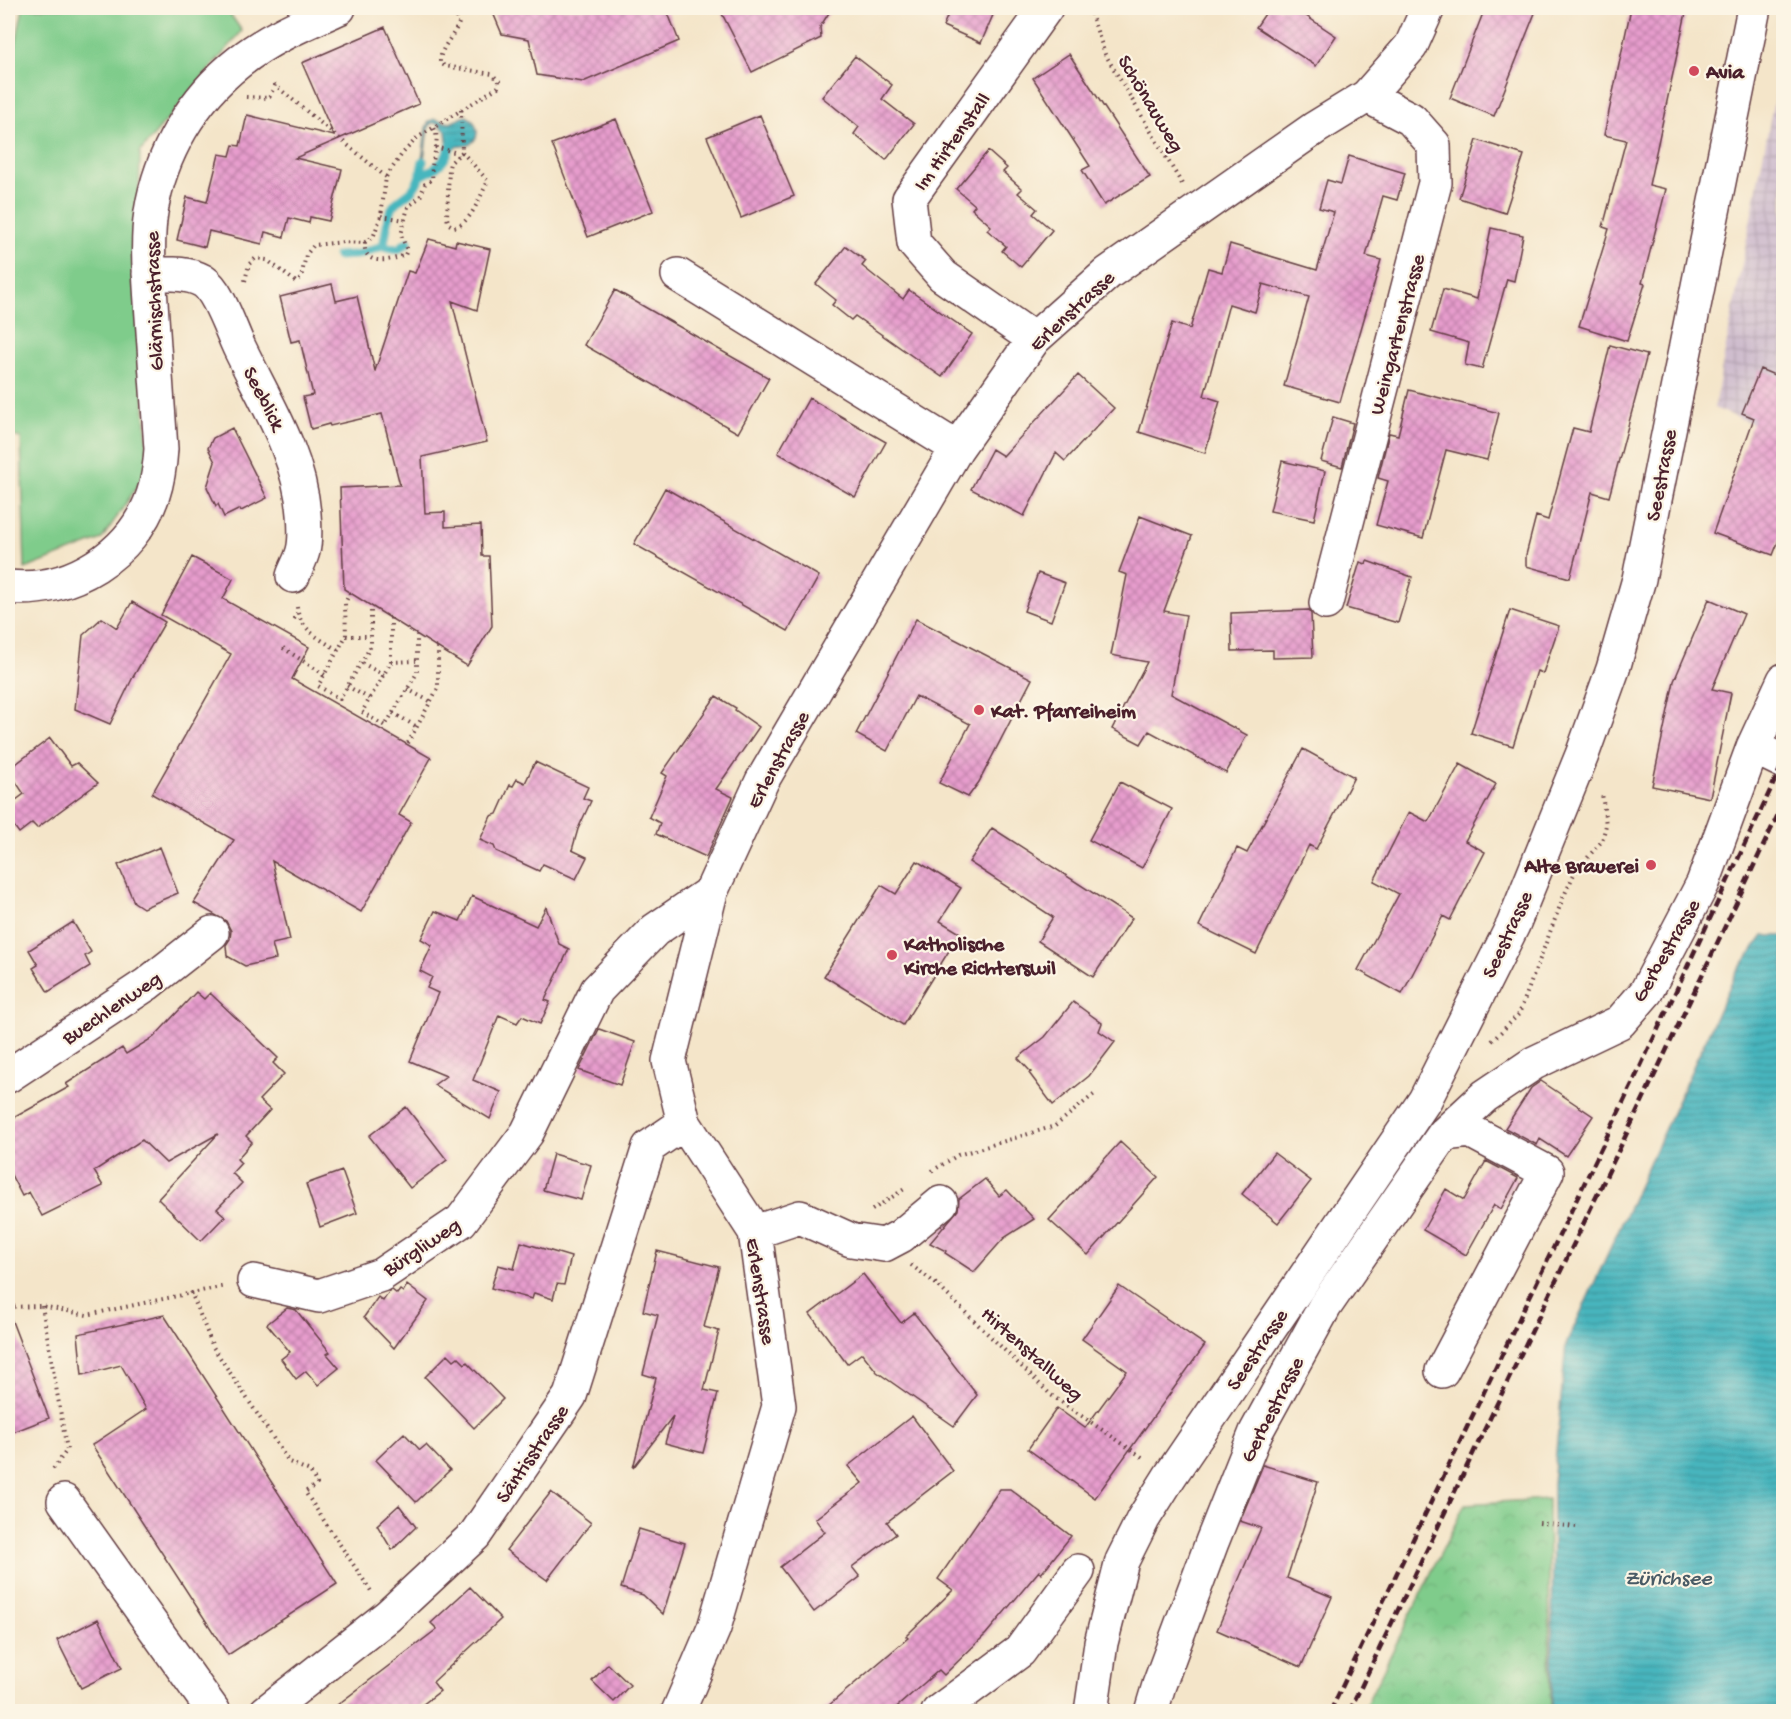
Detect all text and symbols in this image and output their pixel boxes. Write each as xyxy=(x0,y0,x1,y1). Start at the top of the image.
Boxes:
street label: Schönauweg xyxy=(1110,51,1188,158)
place label: Avia xyxy=(1705,62,1745,87)
marker: Avia xyxy=(1687,64,1701,78)
street label: Im Hirtenstall xyxy=(910,89,998,197)
street label: Glärnischstrasse xyxy=(142,230,171,371)
street label: Weingartenstrasse xyxy=(1366,251,1433,418)
street label: Erlenstrasse xyxy=(1025,266,1122,358)
street label: Seeblick xyxy=(235,364,290,438)
street label: Seestrasse xyxy=(1642,426,1685,524)
place label: Kat. Pfarreiheim xyxy=(990,701,1136,726)
marker: Kat. Pfarreiheim xyxy=(972,703,986,717)
street label: Erlenstrasse xyxy=(743,707,818,814)
place label: Alte Brauerei xyxy=(1523,856,1639,881)
marker: Alte Brauerei xyxy=(1644,858,1658,872)
street label: Seestrasse xyxy=(1478,887,1541,983)
street label: Gerbestrasse xyxy=(1628,895,1708,1008)
place label: Katholische Kirche Richterswil xyxy=(903,934,1056,983)
marker: Katholische Kirche Richterswil xyxy=(885,948,899,962)
street label: Buechlenweg xyxy=(58,968,167,1053)
street label: Bürgliweg xyxy=(379,1214,467,1284)
street label: Erlenstrasse xyxy=(738,1236,779,1348)
street label: Hirtenstallweg xyxy=(974,1303,1087,1408)
street label: Seestrasse xyxy=(1223,1304,1296,1397)
street label: Gerbestrasse xyxy=(1237,1353,1312,1468)
street label: Säntisstrasse xyxy=(492,1400,577,1509)
water label: Zürichsee xyxy=(1624,1567,1713,1593)

